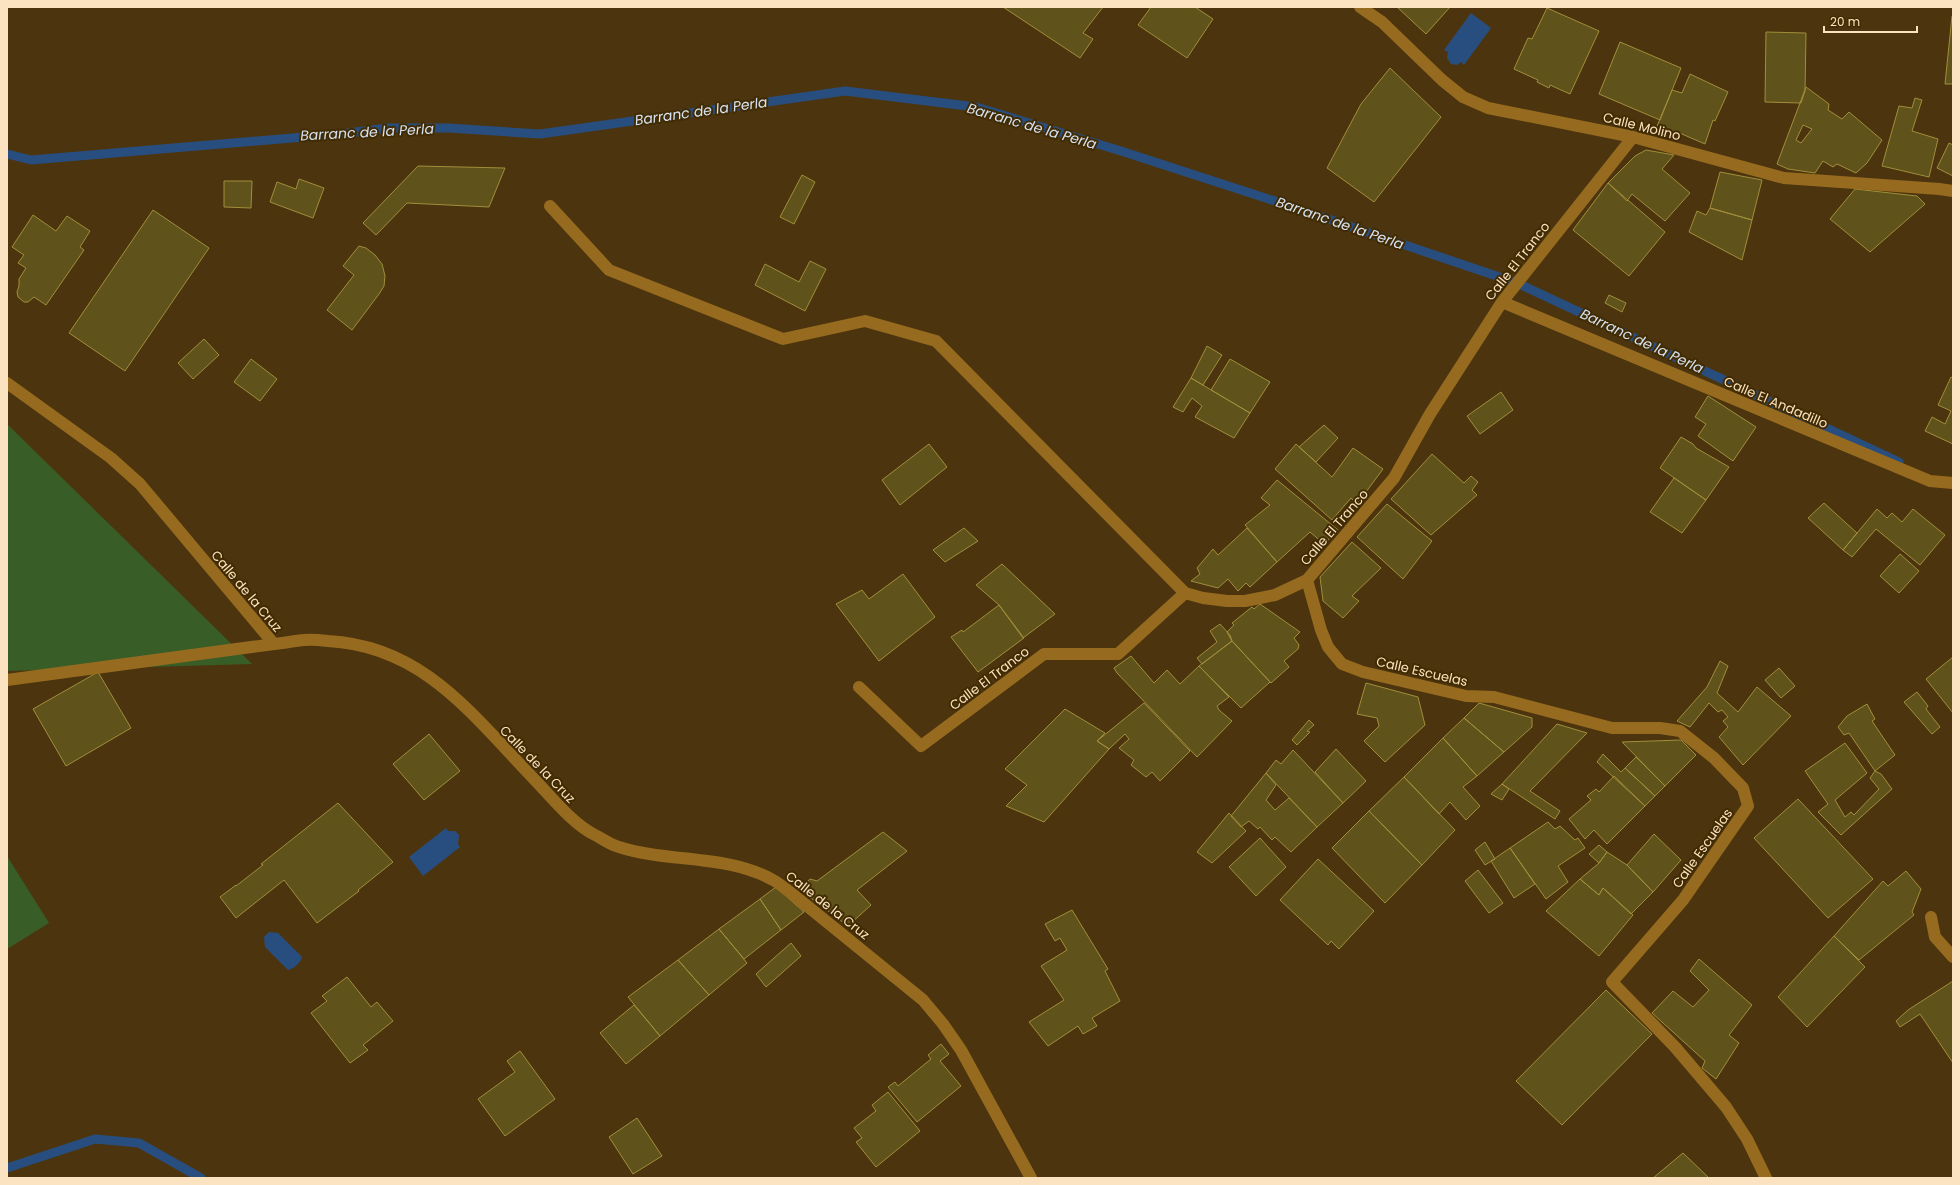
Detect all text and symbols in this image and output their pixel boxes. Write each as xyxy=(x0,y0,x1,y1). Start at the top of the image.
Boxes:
scale bar xyxy=(1824,8,1917,34)
text: 20 m xyxy=(1830,13,1860,30)
water label: Barranc de la Perla xyxy=(633,92,769,130)
water label: Barranc de la Perla xyxy=(965,98,1100,154)
street label: Calle Molino xyxy=(1601,108,1683,145)
water label: Barranc de la Perla xyxy=(300,118,435,145)
water label: Barranc de la Perla xyxy=(1273,192,1407,254)
street label: Calle El Tranco xyxy=(1481,218,1554,305)
water label: Barranc de la Perla xyxy=(1577,304,1707,379)
street label: Calle El Andadillo xyxy=(1721,372,1831,433)
street label: Calle El Tranco xyxy=(1296,485,1373,570)
street label: Calle de la Cruz xyxy=(207,546,287,636)
street label: Calle El Tranco xyxy=(946,642,1033,715)
street label: Calle Escuelas xyxy=(1374,652,1470,691)
street label: Calle de la Cruz xyxy=(495,721,580,808)
street label: Calle Escuelas xyxy=(1668,804,1737,892)
street label: Calle de la Cruz xyxy=(782,867,874,944)

